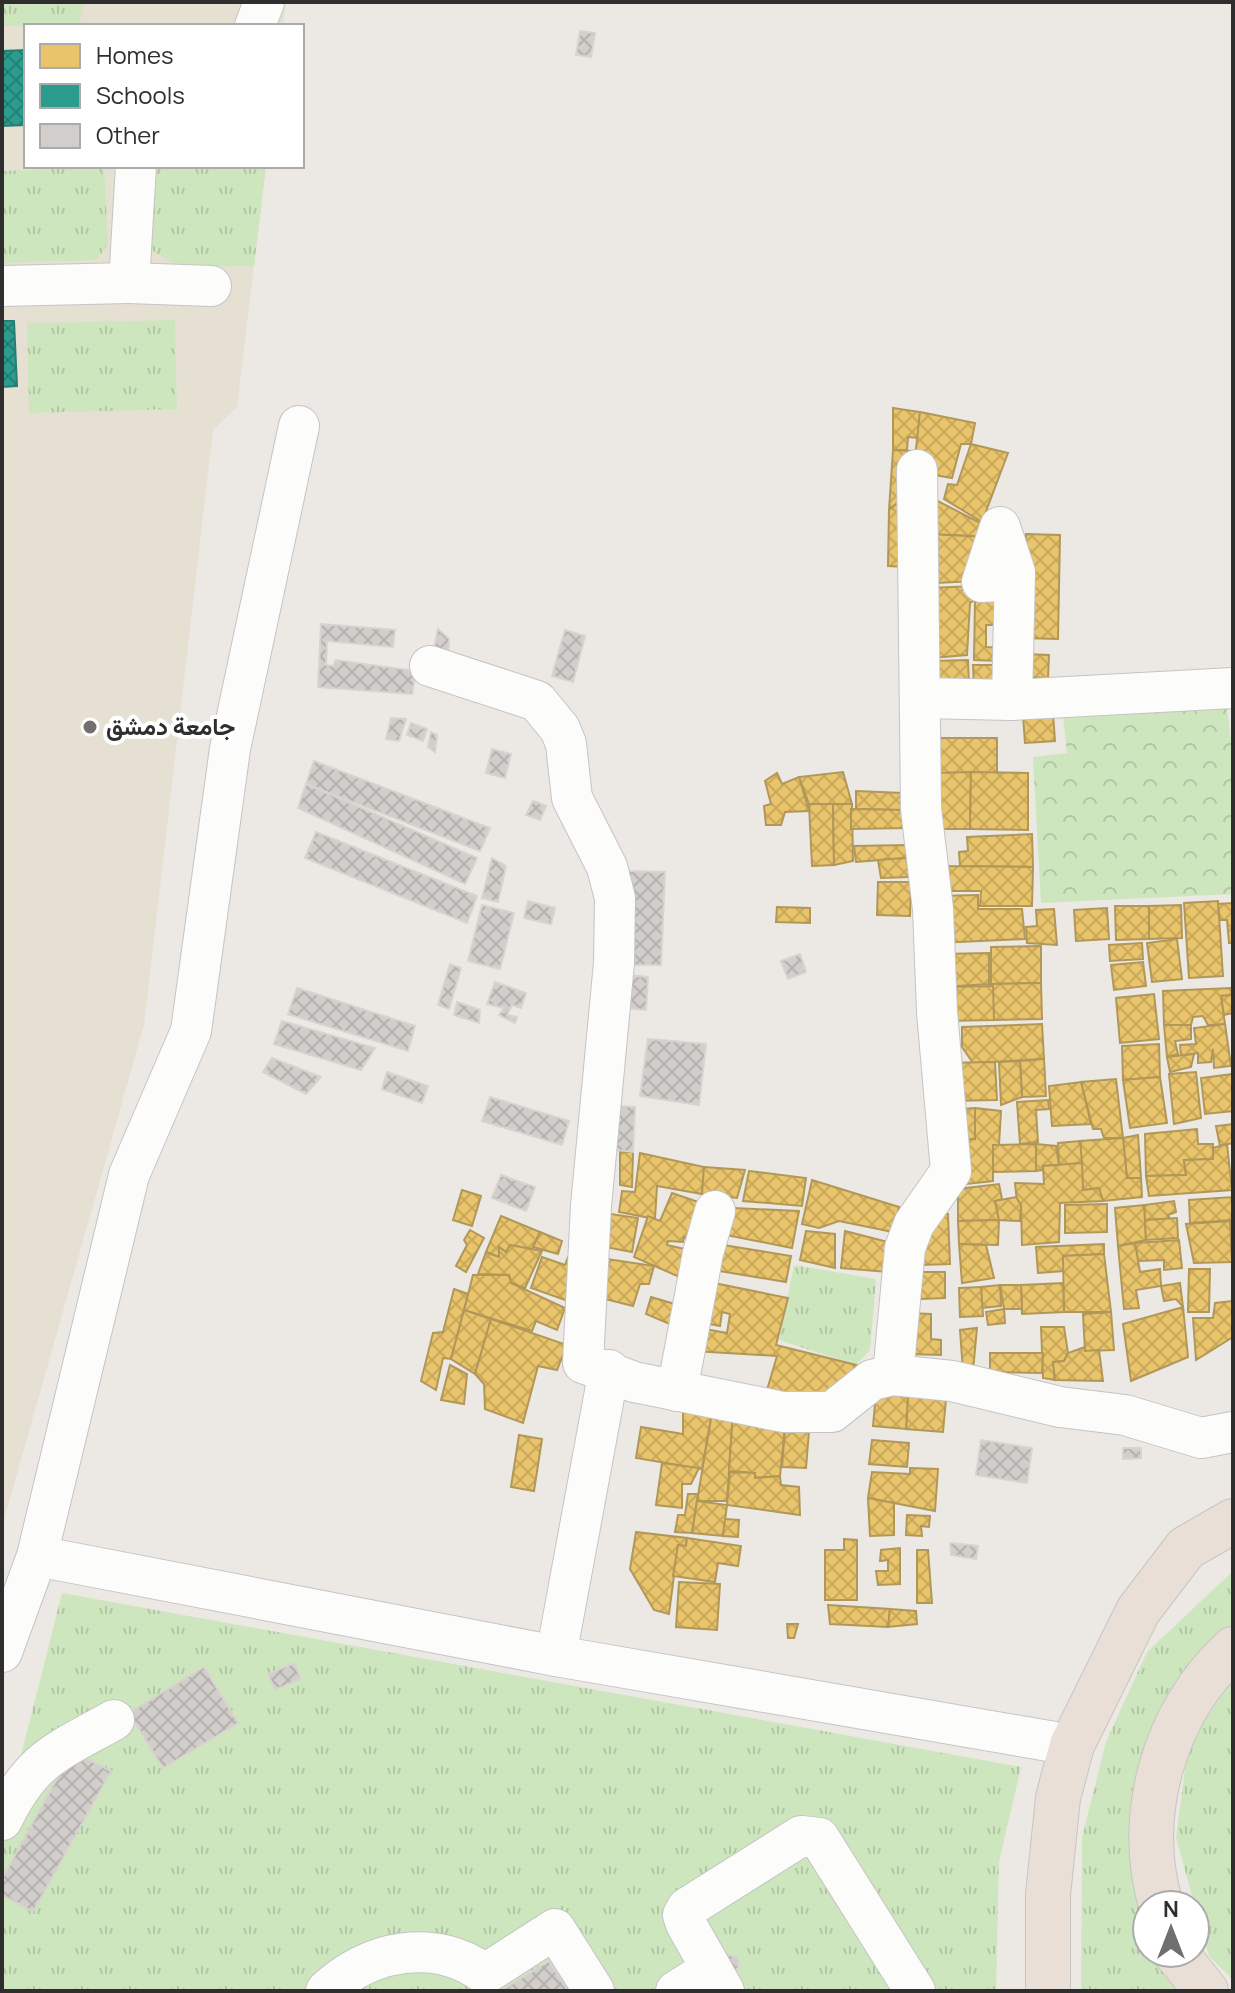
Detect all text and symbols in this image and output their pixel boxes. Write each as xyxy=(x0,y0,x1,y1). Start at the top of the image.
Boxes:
legend xyxy=(24,24,304,168)
text: Homes xyxy=(96,38,174,71)
text: Schools xyxy=(96,78,185,111)
text: Other xyxy=(96,118,160,151)
place label: جامعة دمشق xyxy=(106,709,235,742)
marker: جامعة دمشق xyxy=(81,718,99,736)
north arrow xyxy=(1131,1889,1211,1969)
text: N xyxy=(1163,1894,1179,1924)

